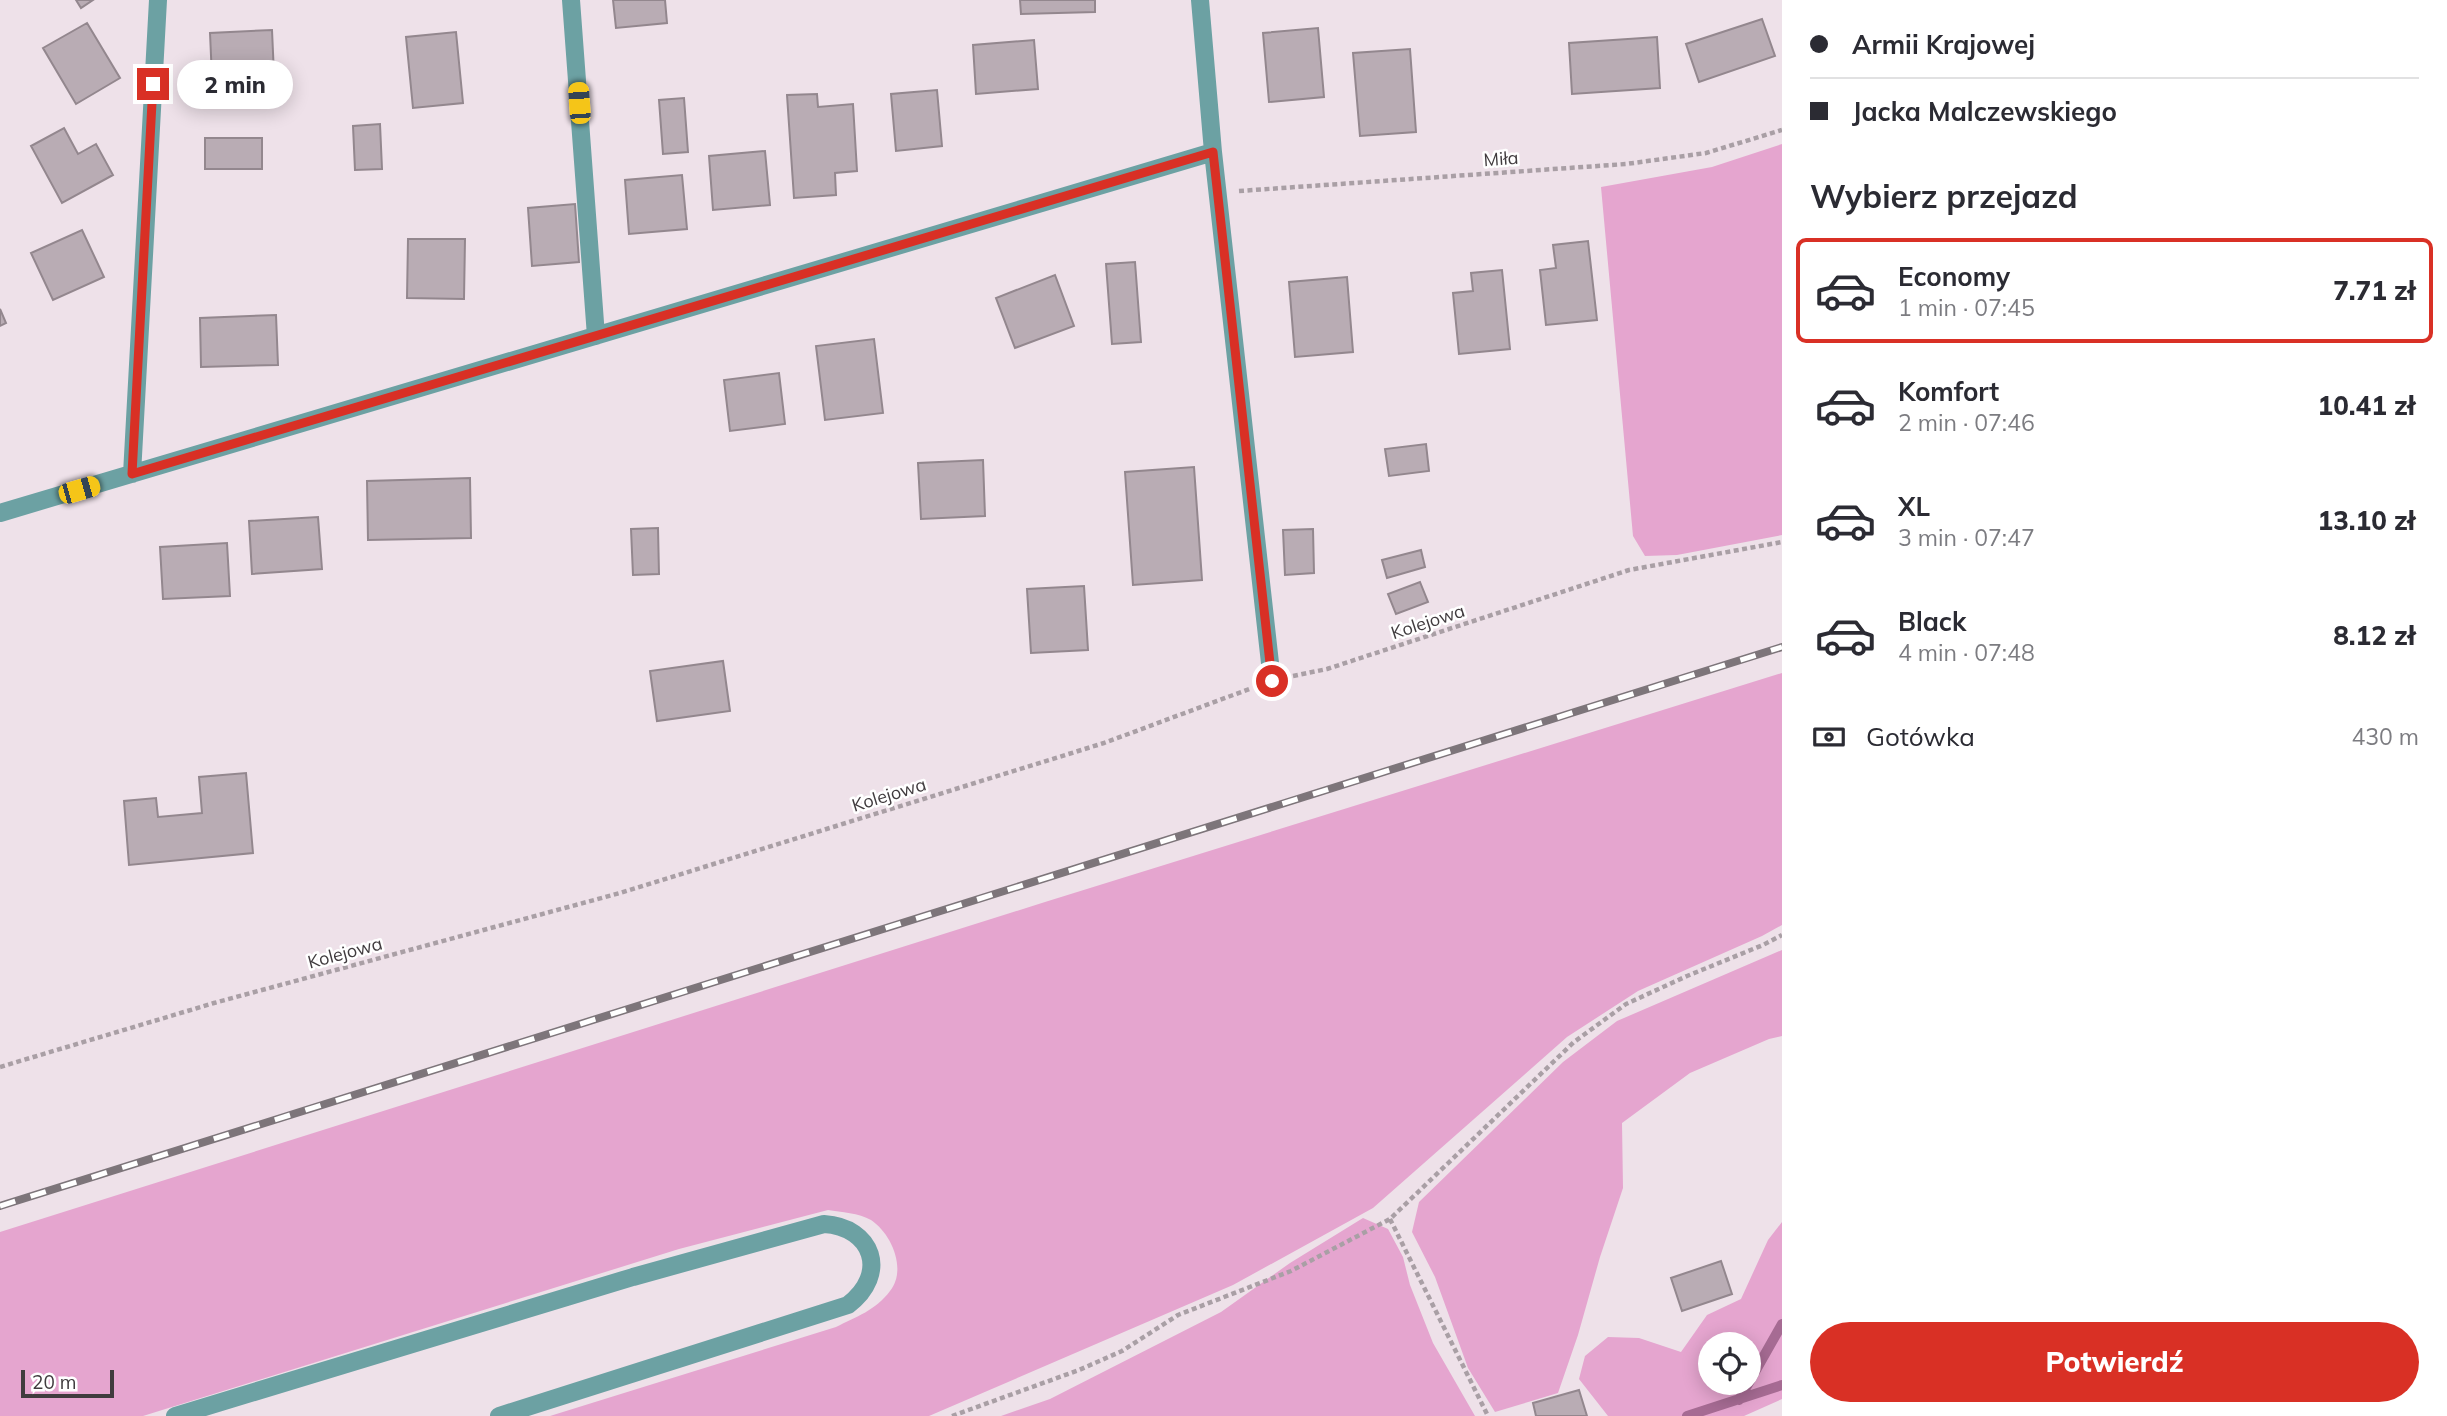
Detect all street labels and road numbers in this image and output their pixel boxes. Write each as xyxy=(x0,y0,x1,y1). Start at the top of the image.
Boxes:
street label: Miła xyxy=(1483,146,1519,171)
street label: Kolejowa xyxy=(1388,599,1468,644)
street label: Kolejowa xyxy=(849,772,929,817)
street label: Kolejowa xyxy=(305,932,385,973)

